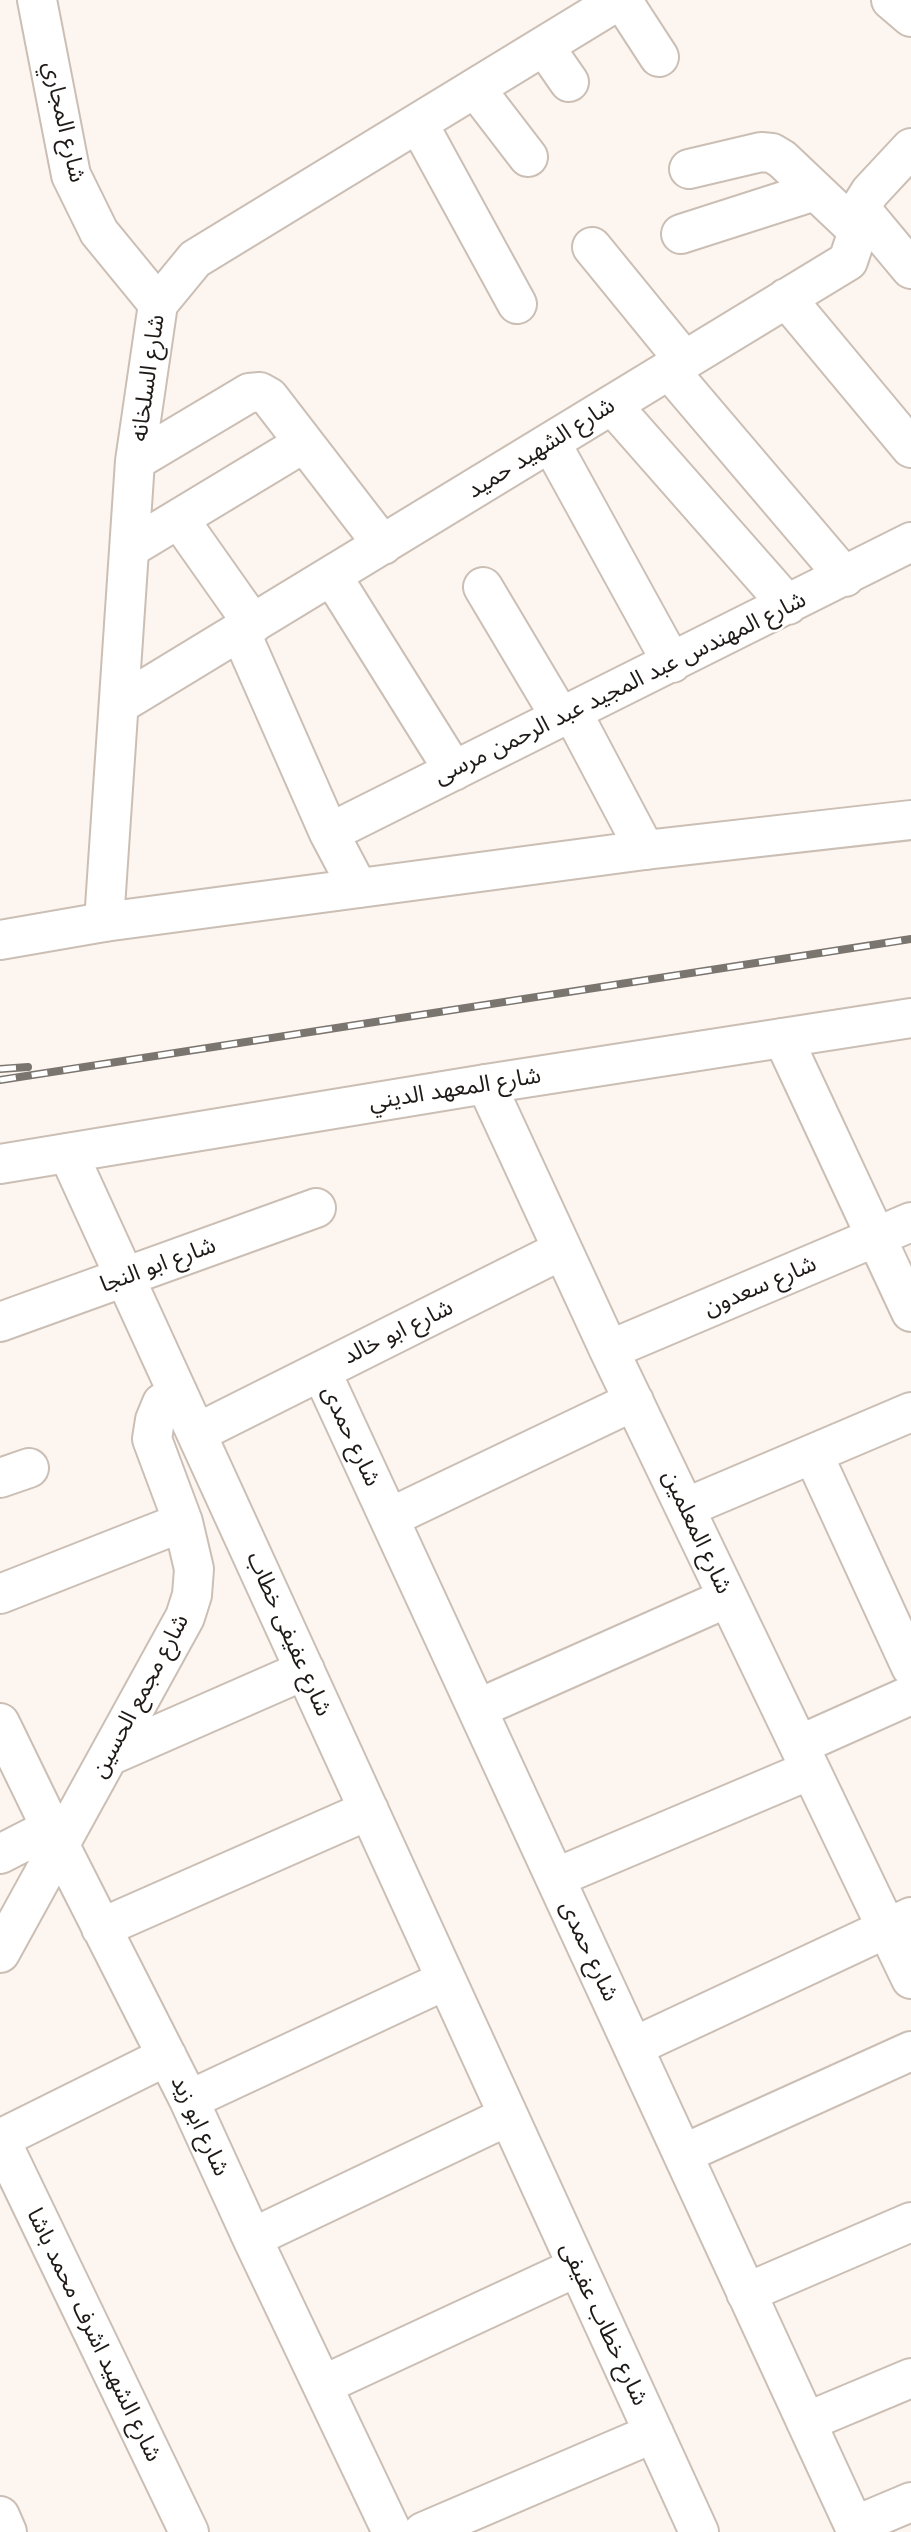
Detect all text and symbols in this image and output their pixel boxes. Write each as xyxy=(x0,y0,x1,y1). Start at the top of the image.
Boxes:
street label: شارع المجاري xyxy=(37,59,91,185)
street label: شارع السلخانه xyxy=(125,313,171,443)
street label: شارع الشهيد حميد xyxy=(462,392,620,504)
street label: شارع المهندس عبد المجيد عبد الرحمن مرسى xyxy=(430,586,810,790)
street label: شارع المعهد الديني xyxy=(367,1062,543,1116)
street label: شارع ابو النجا xyxy=(96,1231,220,1299)
street label: شارع سعدون xyxy=(700,1250,820,1322)
street label: شارع ابو خالد xyxy=(339,1294,457,1370)
street label: شارع حمدى xyxy=(316,1381,386,1491)
street label: شارع المعلمين xyxy=(656,1466,738,1598)
street label: شارع عفيفى خطاب xyxy=(240,1548,338,1720)
street label: شارع مجمع الحسين xyxy=(85,1610,195,1782)
street label: شارع حمدى xyxy=(554,1896,624,2006)
street label: شارع ابو زيد xyxy=(165,2072,235,2180)
street label: شارع الشهيد اشرف محمد باشا xyxy=(21,2204,167,2466)
street label: شارع خطاب عفيفى xyxy=(554,2238,654,2410)

